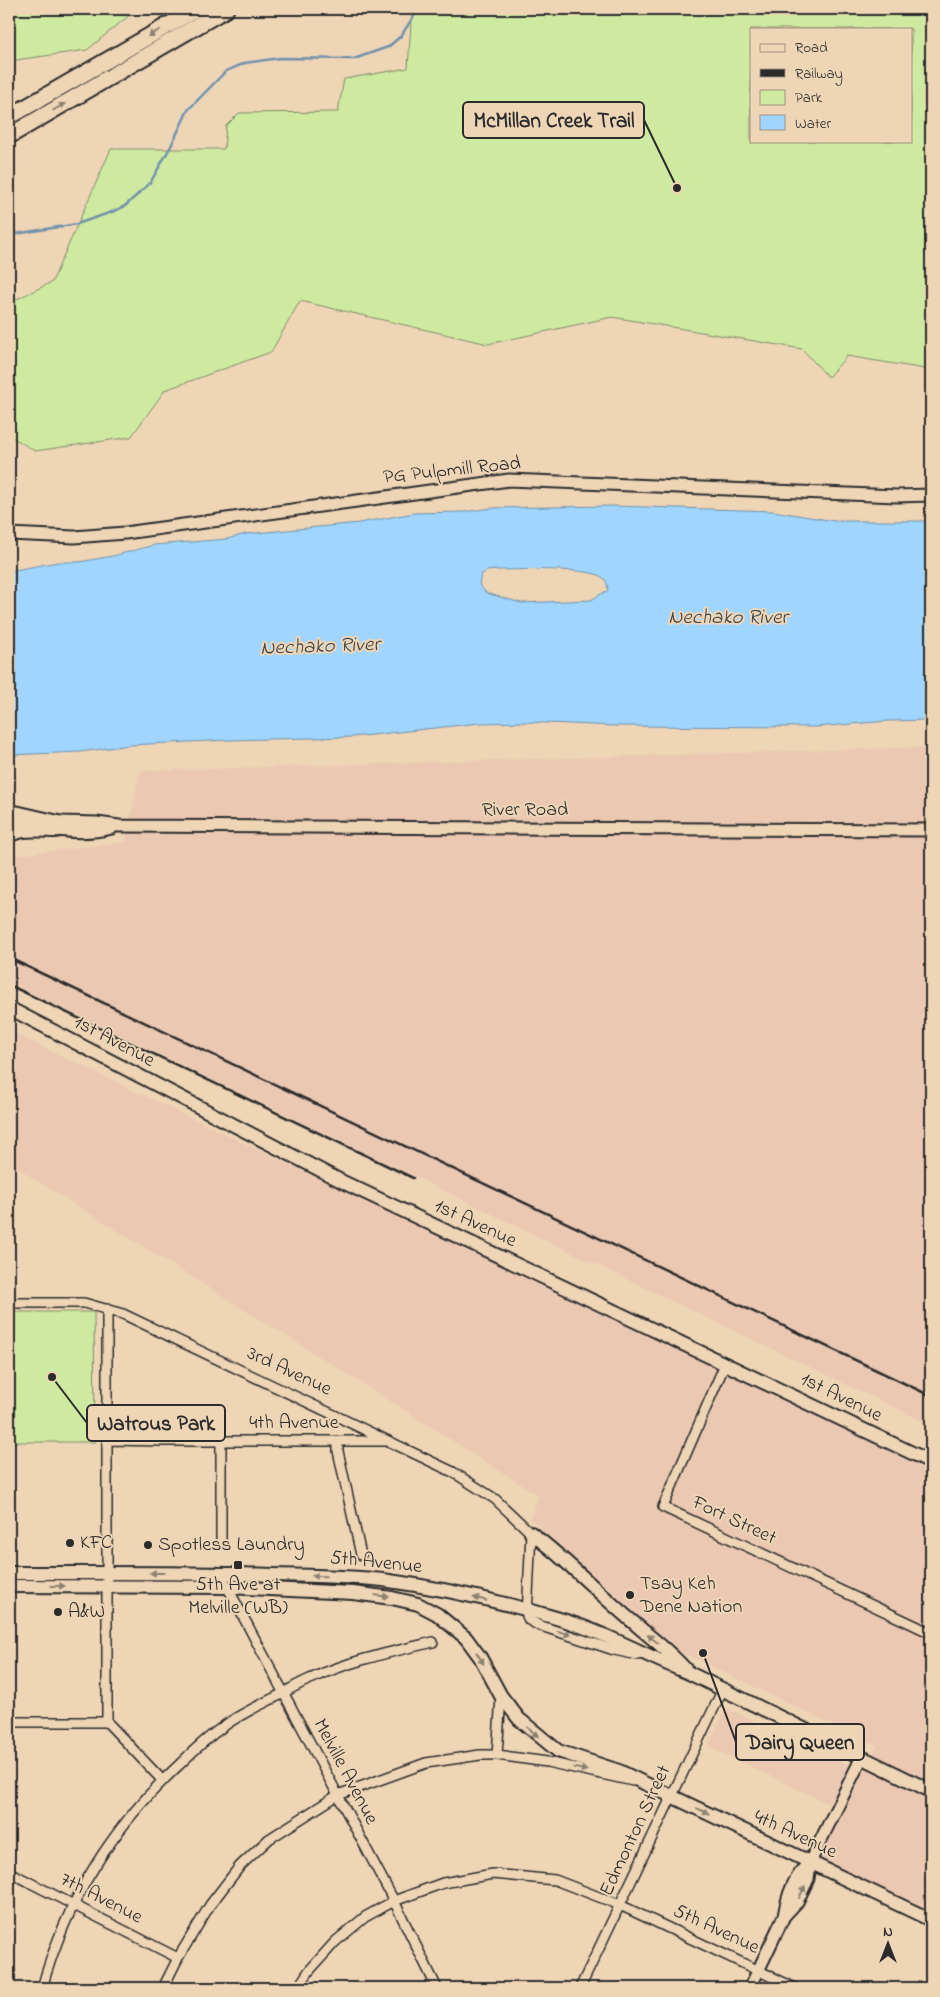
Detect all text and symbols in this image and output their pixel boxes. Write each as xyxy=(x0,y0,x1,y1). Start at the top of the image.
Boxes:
legend xyxy=(750,28,912,142)
one-way arrow xyxy=(148,29,161,38)
text: Road xyxy=(795,37,828,59)
text: Railway xyxy=(795,63,843,86)
text: Park xyxy=(795,87,823,109)
one-way arrow xyxy=(53,102,66,111)
callout: McMillan Creek Trail xyxy=(463,102,644,138)
text: McMillan Creek Trail xyxy=(473,107,635,137)
text: Water xyxy=(795,113,831,135)
street label: PG Pulpmill Road xyxy=(382,449,522,493)
water label: Nechako River xyxy=(668,603,790,633)
water label: Nechako River xyxy=(260,630,383,664)
street label: River Road xyxy=(482,796,568,825)
street label: 1st Avenue xyxy=(68,1009,160,1075)
street label: 1st Avenue xyxy=(429,1192,521,1256)
street label: 3rd Avenue xyxy=(242,1340,336,1404)
street label: 1st Avenue xyxy=(795,1366,887,1430)
callout: Watrous Park xyxy=(87,1405,225,1441)
street label: 4th Avenue xyxy=(249,1409,339,1438)
text: Watrous Park xyxy=(97,1410,216,1440)
street label: Fort Street xyxy=(686,1488,781,1553)
place label: KFC xyxy=(80,1529,112,1558)
place label: Spotless Laundry xyxy=(158,1531,305,1560)
marker: KFC xyxy=(64,1537,76,1549)
marker: Spotless Laundry xyxy=(142,1539,154,1551)
street label: 5th Avenue xyxy=(329,1544,424,1582)
marker: 5th Ave at Melville (WB) xyxy=(232,1559,244,1571)
one-way arrow xyxy=(148,1569,164,1577)
place label: Tsay Keh Dene Nation xyxy=(639,1570,742,1622)
place label: 5th Ave at Melville (WB) xyxy=(188,1571,288,1623)
one-way arrow xyxy=(311,1572,327,1580)
one-way arrow xyxy=(50,1582,66,1590)
marker: Tsay Keh Dene Nation xyxy=(624,1589,636,1601)
one-way arrow xyxy=(374,1592,390,1600)
one-way arrow xyxy=(472,1595,487,1603)
place label: A&W xyxy=(68,1598,105,1627)
marker: A&W xyxy=(52,1606,64,1618)
one-way arrow xyxy=(557,1630,572,1638)
one-way arrow xyxy=(647,1634,660,1645)
one-way arrow xyxy=(476,1652,485,1665)
street label: Melville Avenue xyxy=(305,1714,385,1830)
callout: Dairy Queen xyxy=(736,1724,864,1760)
one-way arrow xyxy=(527,1726,539,1738)
text: Dairy Queen xyxy=(745,1729,854,1761)
street label: Edmonton Street xyxy=(593,1760,679,1901)
one-way arrow xyxy=(572,1765,587,1773)
street label: 4th Avenue xyxy=(748,1803,842,1867)
one-way arrow xyxy=(696,1808,710,1816)
street label: 7th Avenue xyxy=(55,1866,147,1932)
one-way arrow xyxy=(798,1884,807,1899)
street label: 5th Avenue xyxy=(668,1897,764,1963)
north arrow xyxy=(862,1920,912,1970)
text: N xyxy=(883,1922,893,1943)

